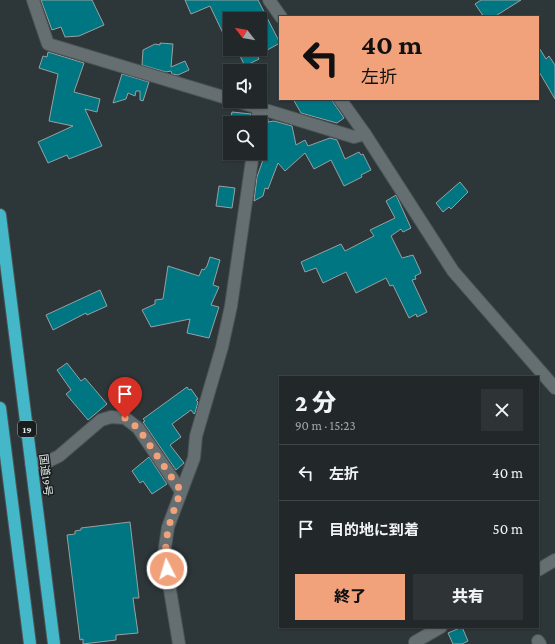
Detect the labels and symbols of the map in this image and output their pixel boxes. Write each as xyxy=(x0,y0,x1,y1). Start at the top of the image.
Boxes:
north arrow xyxy=(223,12,267,56)
pin xyxy=(108,377,142,418)
road number: 19 xyxy=(18,421,36,437)
street label: 国道19号 xyxy=(37,453,55,497)
position arrow xyxy=(146,548,188,590)

